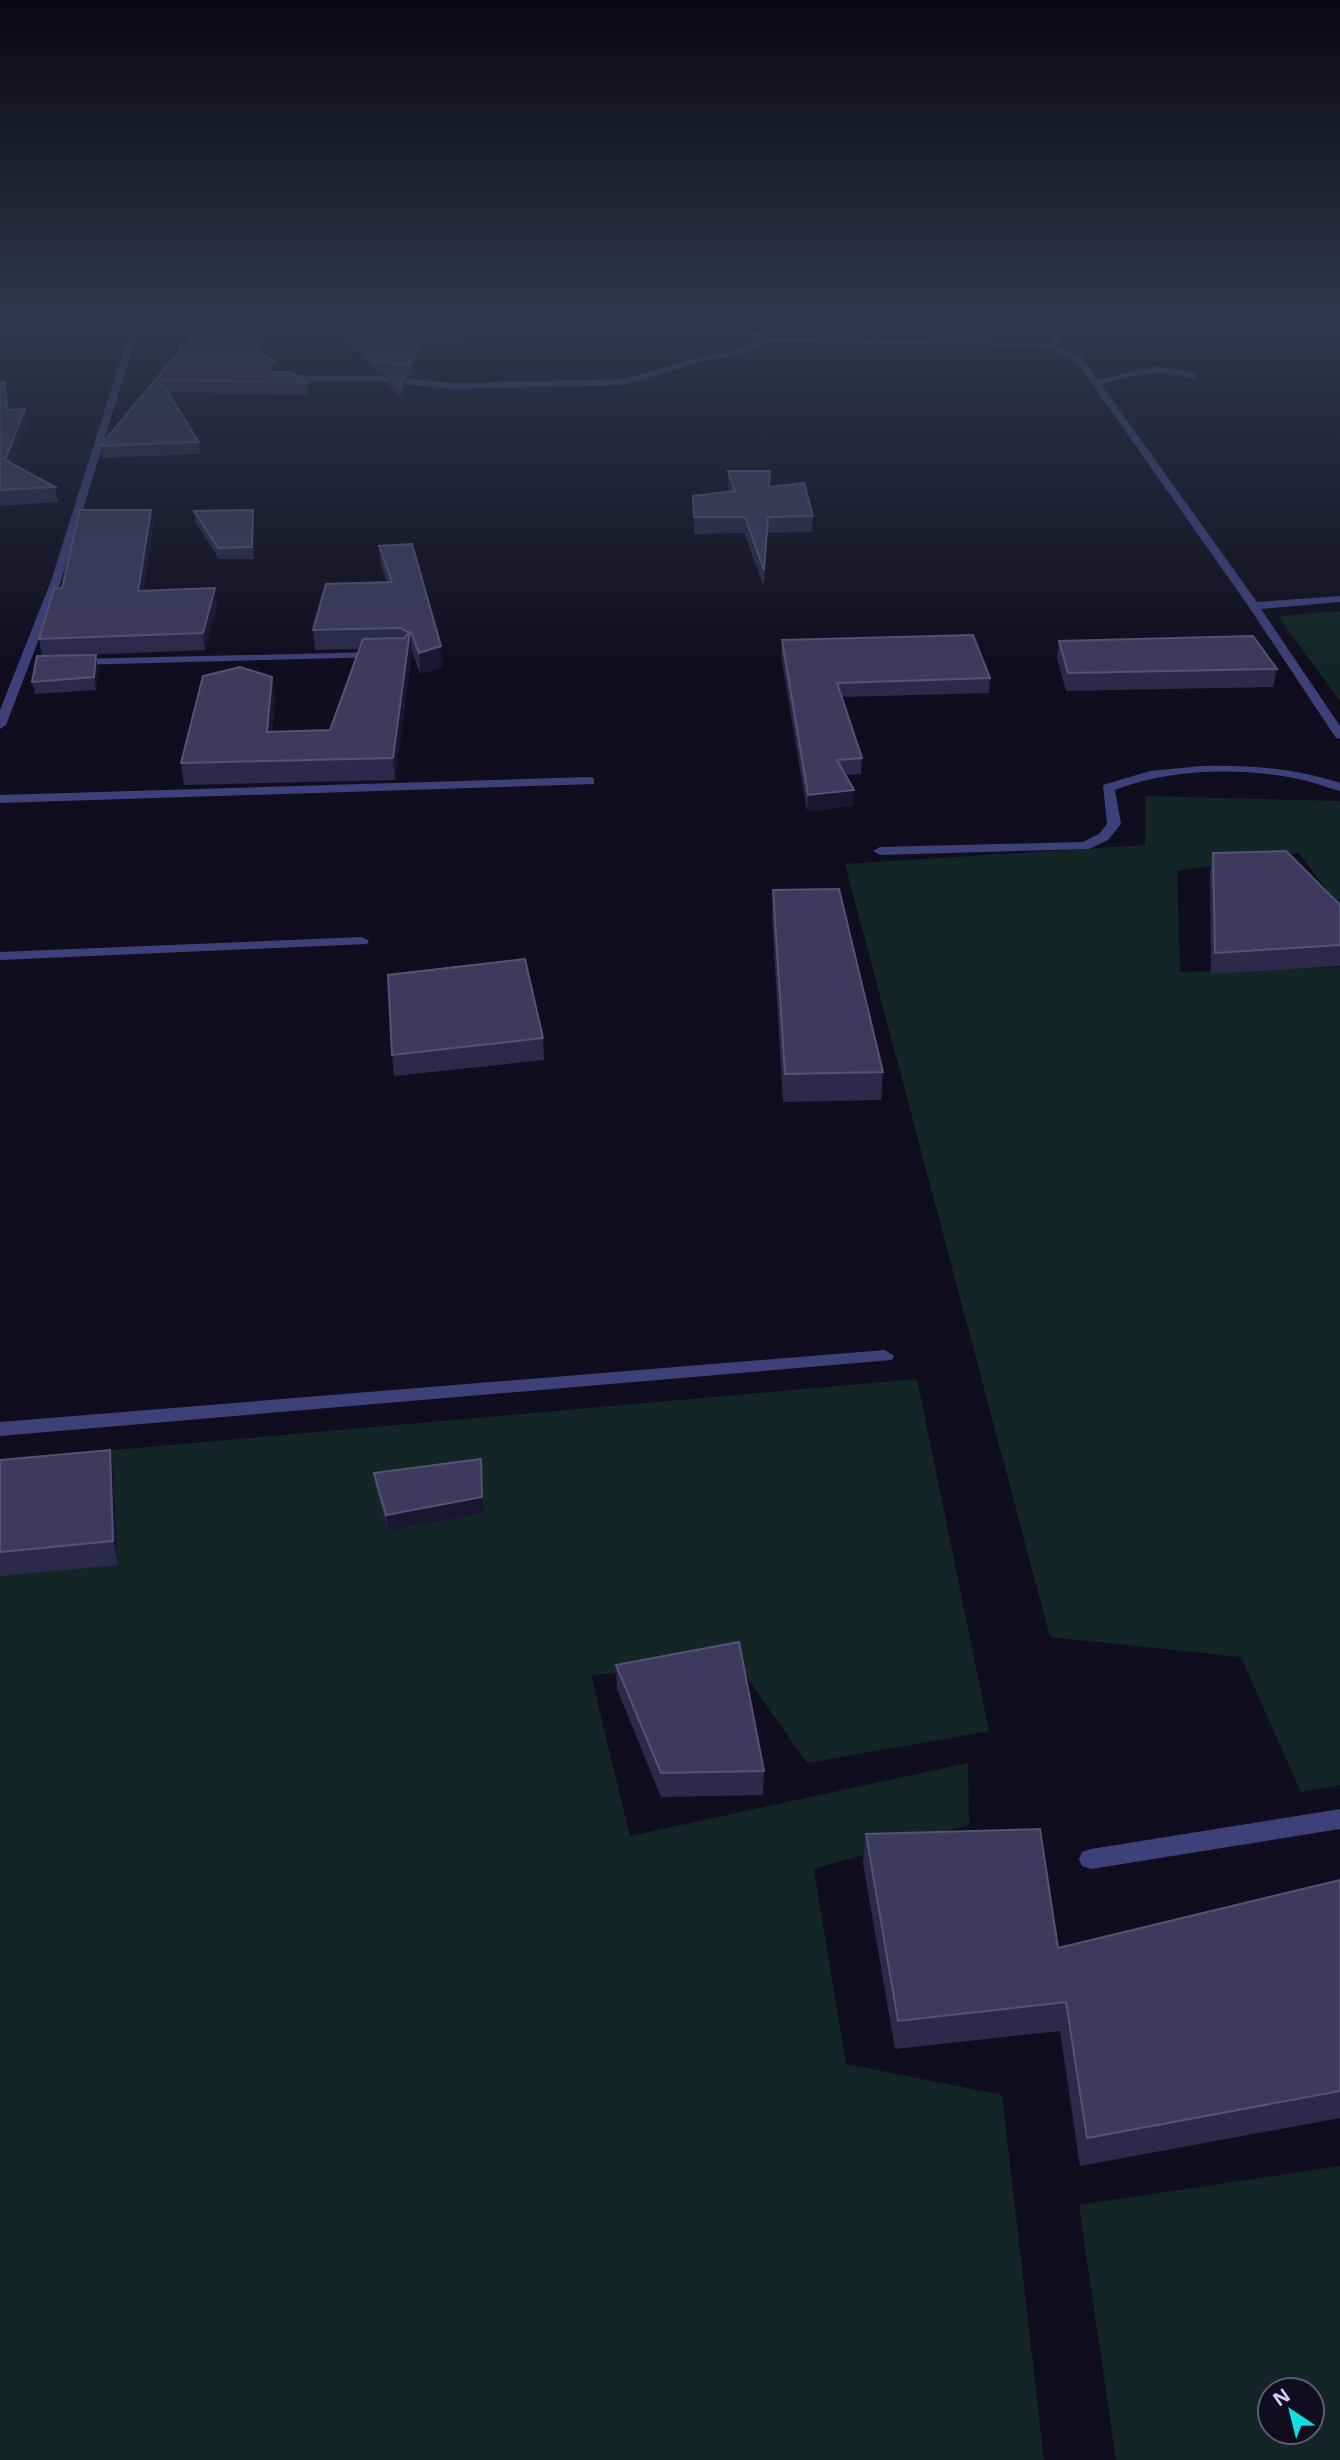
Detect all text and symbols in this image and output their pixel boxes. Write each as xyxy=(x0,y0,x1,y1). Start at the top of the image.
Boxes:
north arrow xyxy=(1256,2376,1326,2446)
text: N xyxy=(1267,2382,1295,2412)

